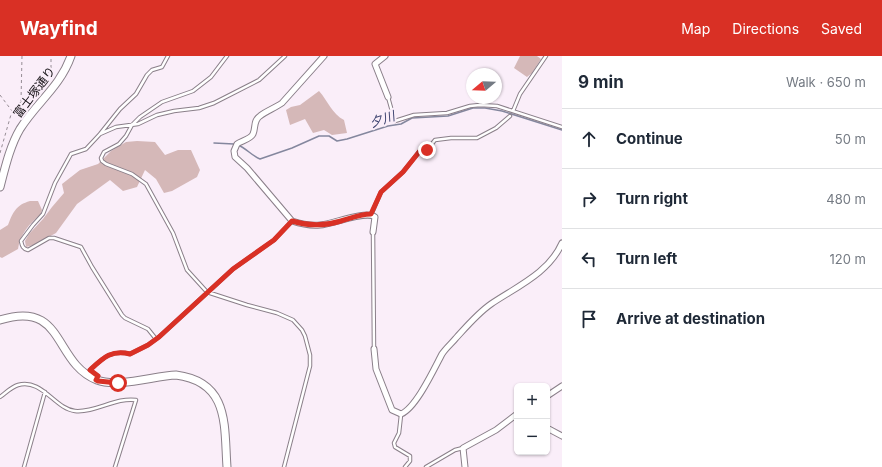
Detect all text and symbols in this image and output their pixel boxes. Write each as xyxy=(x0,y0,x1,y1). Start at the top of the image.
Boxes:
text: Wayfind xyxy=(20,17,98,40)
text: Map xyxy=(681,20,710,37)
text: Directions xyxy=(732,20,799,37)
text: Saved xyxy=(821,20,862,37)
street label: 富士塚通り xyxy=(10,64,58,120)
north arrow xyxy=(466,68,502,104)
text: 9 min xyxy=(578,72,624,92)
text: Walk · 650 m xyxy=(786,74,866,90)
water label: 夕川 xyxy=(367,107,399,131)
icon: ahead xyxy=(578,128,600,150)
text: Continue xyxy=(616,129,683,148)
text: 50 m xyxy=(835,131,866,147)
route end xyxy=(418,141,436,159)
icon: right xyxy=(578,188,600,210)
text: Turn right xyxy=(616,189,688,208)
text: 480 m xyxy=(826,191,866,207)
icon: left xyxy=(578,248,600,270)
text: Turn left xyxy=(616,249,677,268)
text: 120 m xyxy=(830,251,866,267)
icon: arrive xyxy=(578,308,600,330)
text: Arrive at destination xyxy=(616,309,765,328)
route start xyxy=(109,374,127,392)
map controls xyxy=(514,383,550,455)
button: + xyxy=(514,383,550,419)
button: − xyxy=(514,419,550,455)

